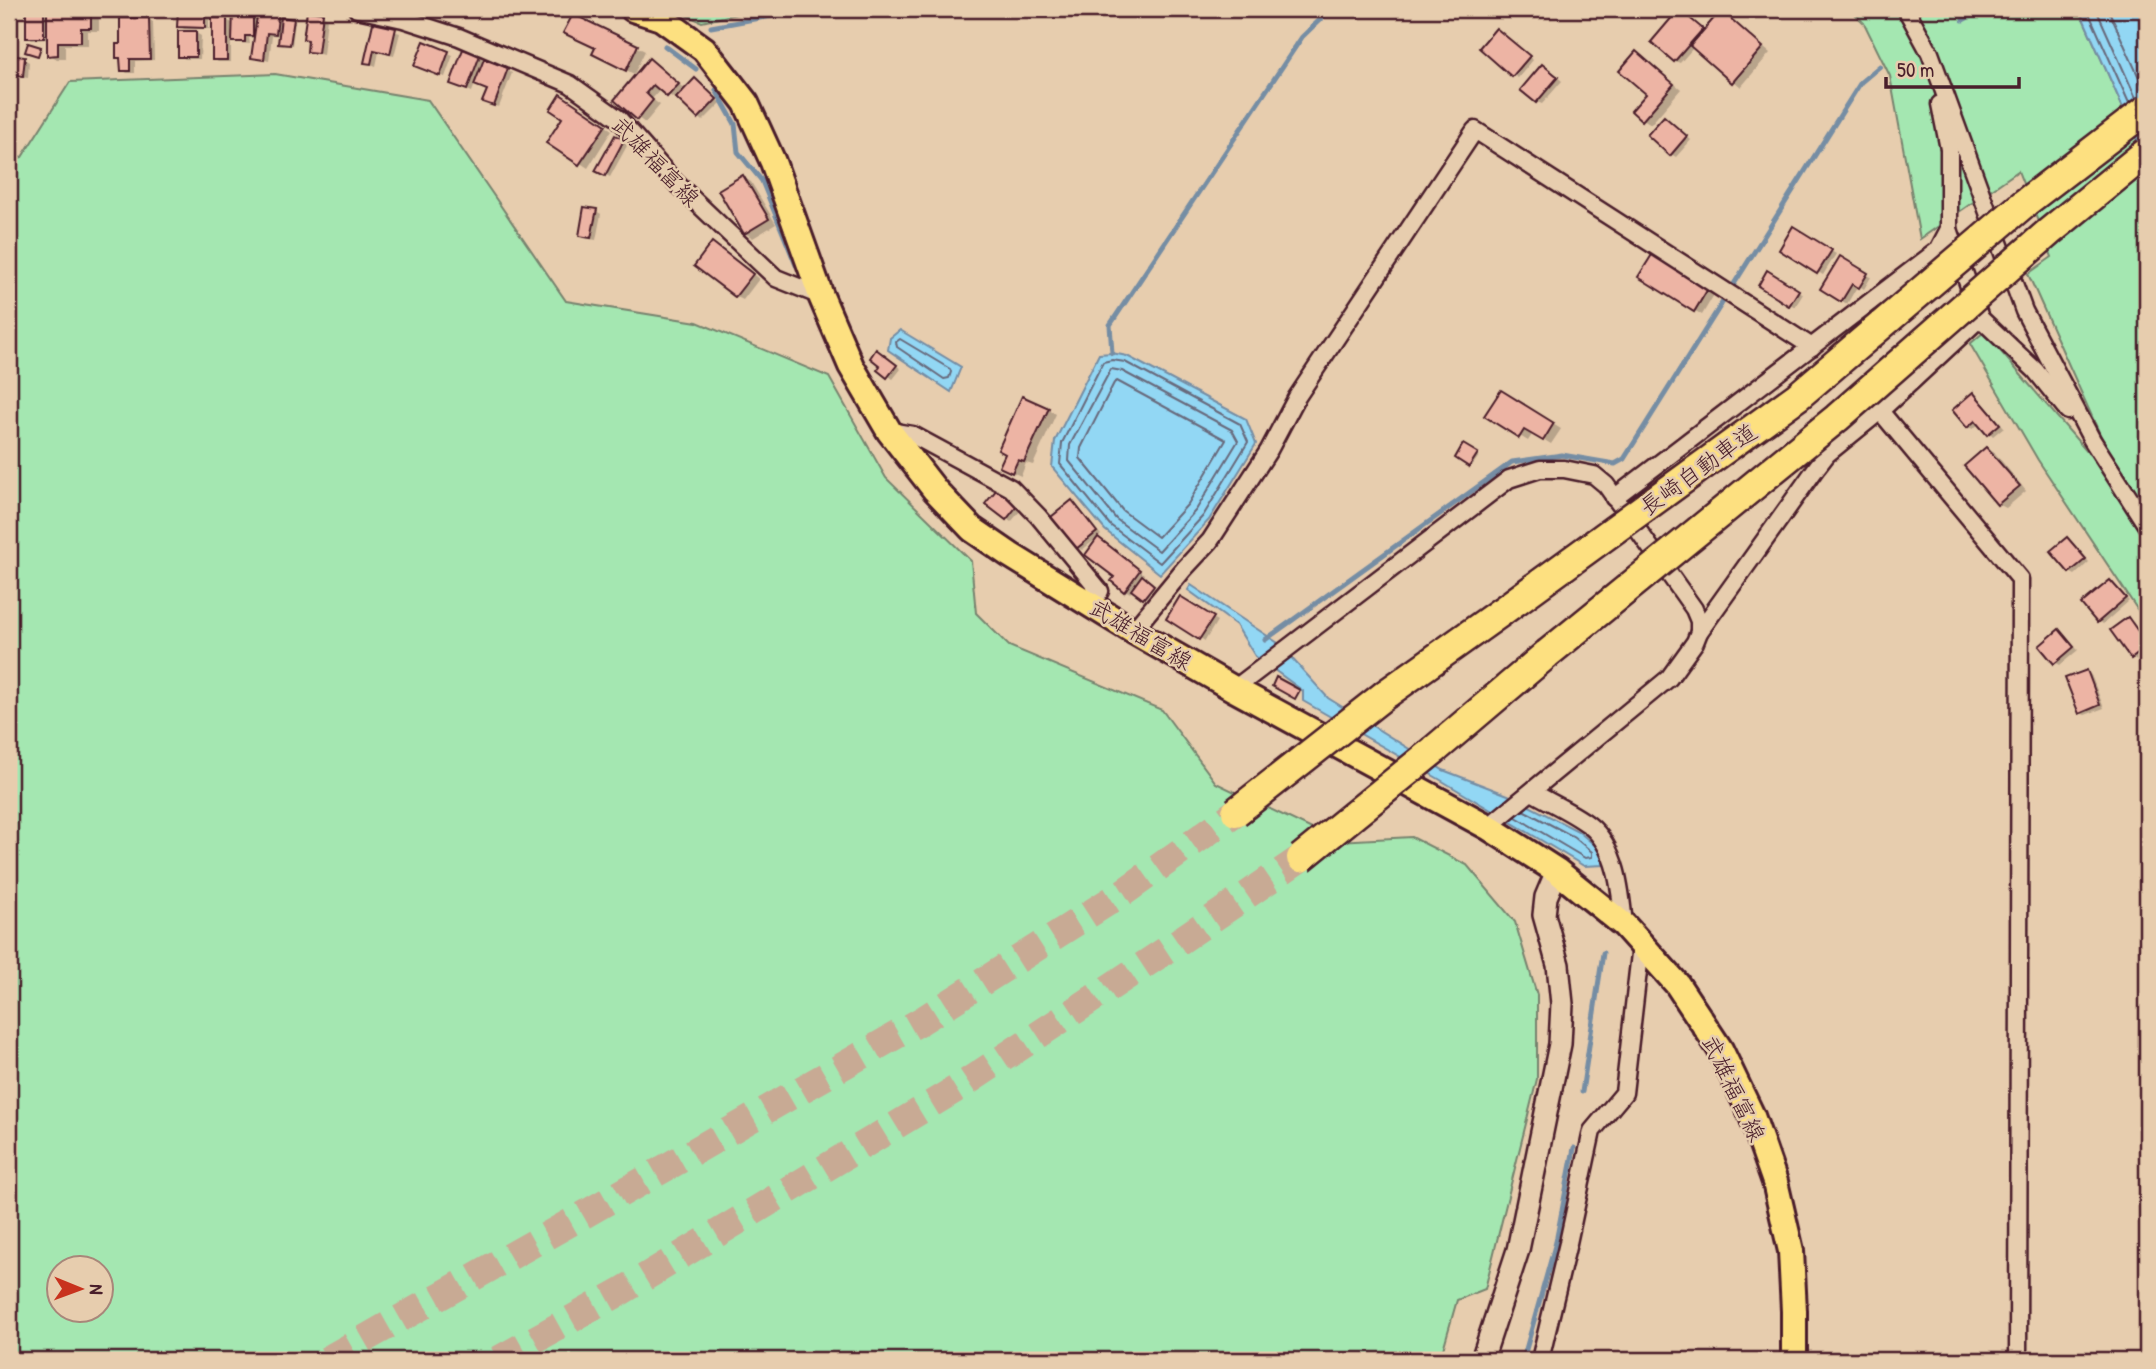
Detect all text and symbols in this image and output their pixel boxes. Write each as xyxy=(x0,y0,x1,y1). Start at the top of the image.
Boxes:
scale bar xyxy=(1886,46,2020,90)
text: 50 m xyxy=(1897,55,1934,84)
street label: 武雄福富線 xyxy=(605,109,707,213)
street label: 長崎自動車道 xyxy=(1633,416,1763,522)
street label: 武雄福富線 xyxy=(1084,591,1198,677)
street label: 武雄福富線 xyxy=(1695,1030,1773,1146)
north arrow xyxy=(46,1254,116,1324)
text: N xyxy=(84,1284,110,1295)

